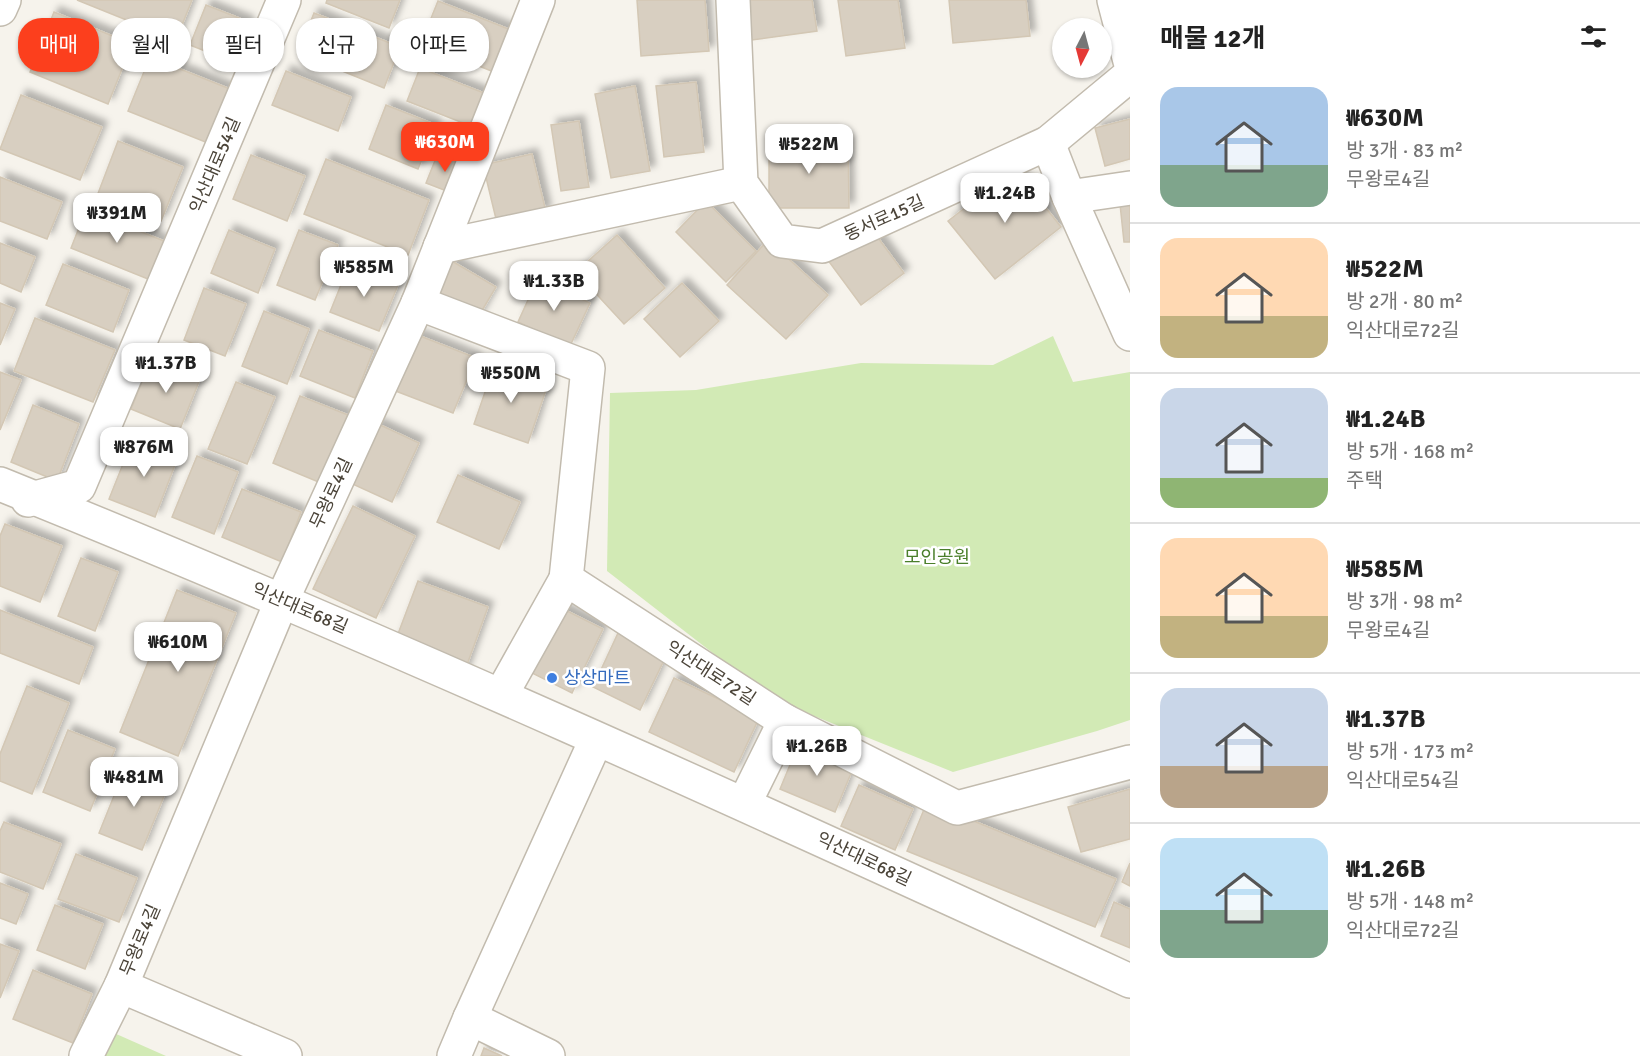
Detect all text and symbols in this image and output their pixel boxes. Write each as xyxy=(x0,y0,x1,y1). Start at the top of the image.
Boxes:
chip: 매매 xyxy=(18,18,99,72)
chip: 월세 xyxy=(111,18,191,72)
chip: 필터 xyxy=(203,18,284,72)
chip: 신규 xyxy=(296,18,377,72)
chip: 아파트 xyxy=(389,18,489,72)
north arrow xyxy=(1052,18,1112,78)
map controls xyxy=(1052,18,1112,78)
icon: filters xyxy=(1577,20,1610,53)
text: 매물 12개 xyxy=(1160,23,1266,55)
text: ₩630M xyxy=(1346,102,1424,134)
icon: home xyxy=(1208,111,1280,183)
street label: 익산대로54길 xyxy=(185,114,245,216)
pin: ₩630M xyxy=(403,122,487,173)
pin: ₩522M xyxy=(767,124,851,175)
text: ₩630M xyxy=(415,129,475,154)
text: ₩522M xyxy=(779,131,839,156)
text: 방 3개 · 83 m² xyxy=(1346,138,1463,163)
text: 무왕로4길 xyxy=(1346,167,1430,192)
pin: ₩1.24B xyxy=(956,173,1054,224)
text: ₩1.24B xyxy=(974,180,1036,205)
street label: 동서로15길 xyxy=(840,191,928,245)
pin: ₩391M xyxy=(75,193,159,244)
text: ₩391M xyxy=(87,200,147,225)
pin: ₩585M xyxy=(322,247,406,298)
text: ₩522M xyxy=(1346,253,1424,285)
text: ₩585M xyxy=(334,254,394,279)
pin: ₩1.33B xyxy=(505,261,603,312)
icon: home xyxy=(1208,262,1280,334)
text: ₩1.33B xyxy=(523,268,585,293)
text: 방 2개 · 80 m² xyxy=(1346,289,1463,314)
text: 익산대로72길 xyxy=(1346,318,1460,343)
pin: ₩1.37B xyxy=(117,343,215,394)
text: ₩1.37B xyxy=(135,350,197,375)
pin: ₩550M xyxy=(469,353,553,404)
text: ₩550M xyxy=(481,360,541,385)
text: ₩1.24B xyxy=(1346,403,1426,435)
icon: home xyxy=(1208,412,1280,484)
pin: ₩876M xyxy=(102,427,186,478)
text: ₩876M xyxy=(114,434,174,459)
text: 방 5개 · 168 m² xyxy=(1346,439,1474,464)
street label: 무왕로4길 xyxy=(305,454,357,532)
text: 주택 xyxy=(1346,468,1383,493)
park label: 모인공원 xyxy=(904,546,970,568)
text: ₩585M xyxy=(1346,553,1424,585)
icon: home xyxy=(1208,562,1280,634)
street label: 익산대로68길 xyxy=(249,578,351,638)
text: 방 3개 · 98 m² xyxy=(1346,589,1463,614)
text: 무왕로4길 xyxy=(1346,618,1430,643)
pin: ₩610M xyxy=(136,622,220,673)
text: ₩610M xyxy=(148,629,208,654)
street label: 익산대로72길 xyxy=(662,636,760,710)
place label: 상상마트 xyxy=(564,667,630,689)
marker: 상상마트 xyxy=(545,671,559,685)
text: ₩1.37B xyxy=(1346,703,1426,735)
icon: home xyxy=(1208,712,1280,784)
pin: ₩1.26B xyxy=(768,726,866,777)
text: ₩1.26B xyxy=(786,733,848,758)
text: 방 5개 · 173 m² xyxy=(1346,739,1474,764)
pin: ₩481M xyxy=(92,757,176,808)
text: ₩481M xyxy=(104,764,164,789)
text: 익산대로54길 xyxy=(1346,768,1460,793)
street label: 익산대로68길 xyxy=(813,827,915,891)
text: ₩1.26B xyxy=(1346,853,1426,885)
icon: home xyxy=(1208,862,1280,934)
text: 방 5개 · 148 m² xyxy=(1346,889,1474,914)
street label: 무왕로4길 xyxy=(115,901,165,979)
text: 익산대로72길 xyxy=(1346,918,1460,943)

